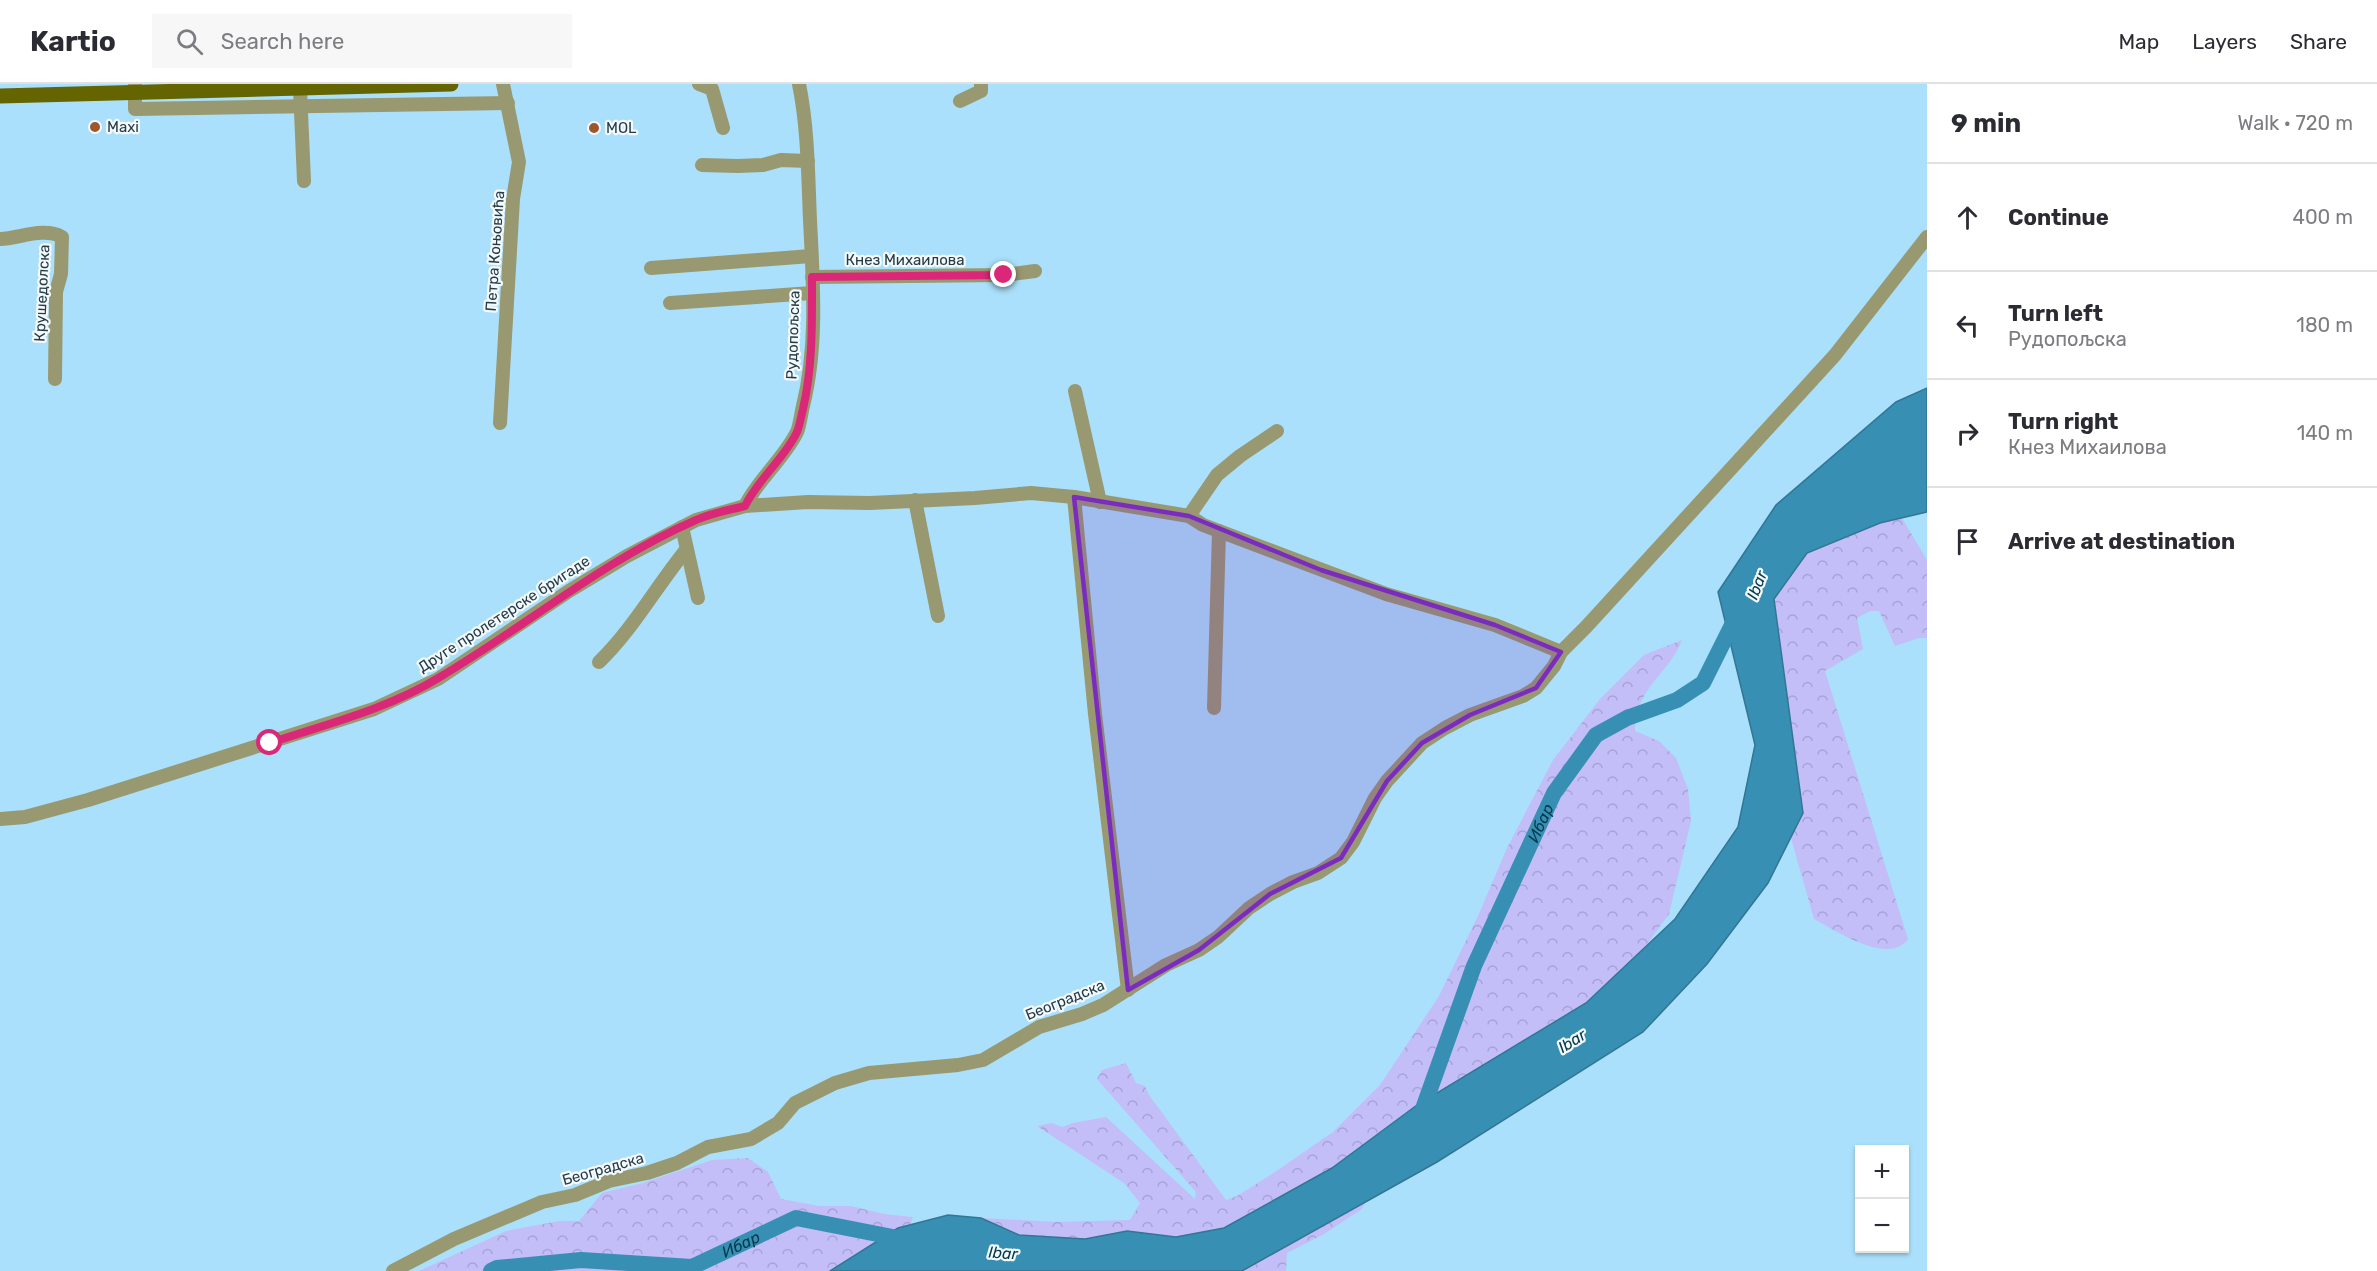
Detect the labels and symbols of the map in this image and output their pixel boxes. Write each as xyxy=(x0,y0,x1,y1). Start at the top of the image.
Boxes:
place label: Maxi xyxy=(107,118,139,136)
place label: MOL xyxy=(606,119,637,137)
marker: Maxi xyxy=(88,120,102,134)
marker: MOL xyxy=(587,121,601,135)
street label: Петра Коњовића xyxy=(482,190,508,312)
street label: Крушедолска xyxy=(30,244,54,342)
street label: Кнез Михаилова xyxy=(845,251,965,269)
route end xyxy=(990,261,1016,287)
street label: Рудопољска xyxy=(782,290,804,380)
street label: Друге пролетерске бригаде xyxy=(415,552,593,676)
water label: Ibar xyxy=(1743,567,1771,602)
route start xyxy=(256,729,282,755)
water label: Ибар xyxy=(1523,800,1557,845)
street label: Београдска xyxy=(1023,976,1107,1024)
water label: Ibar xyxy=(1554,1025,1590,1057)
street label: Београдска xyxy=(560,1149,646,1189)
water label: Ибар xyxy=(718,1227,763,1261)
water label: Ibar xyxy=(988,1242,1019,1264)

